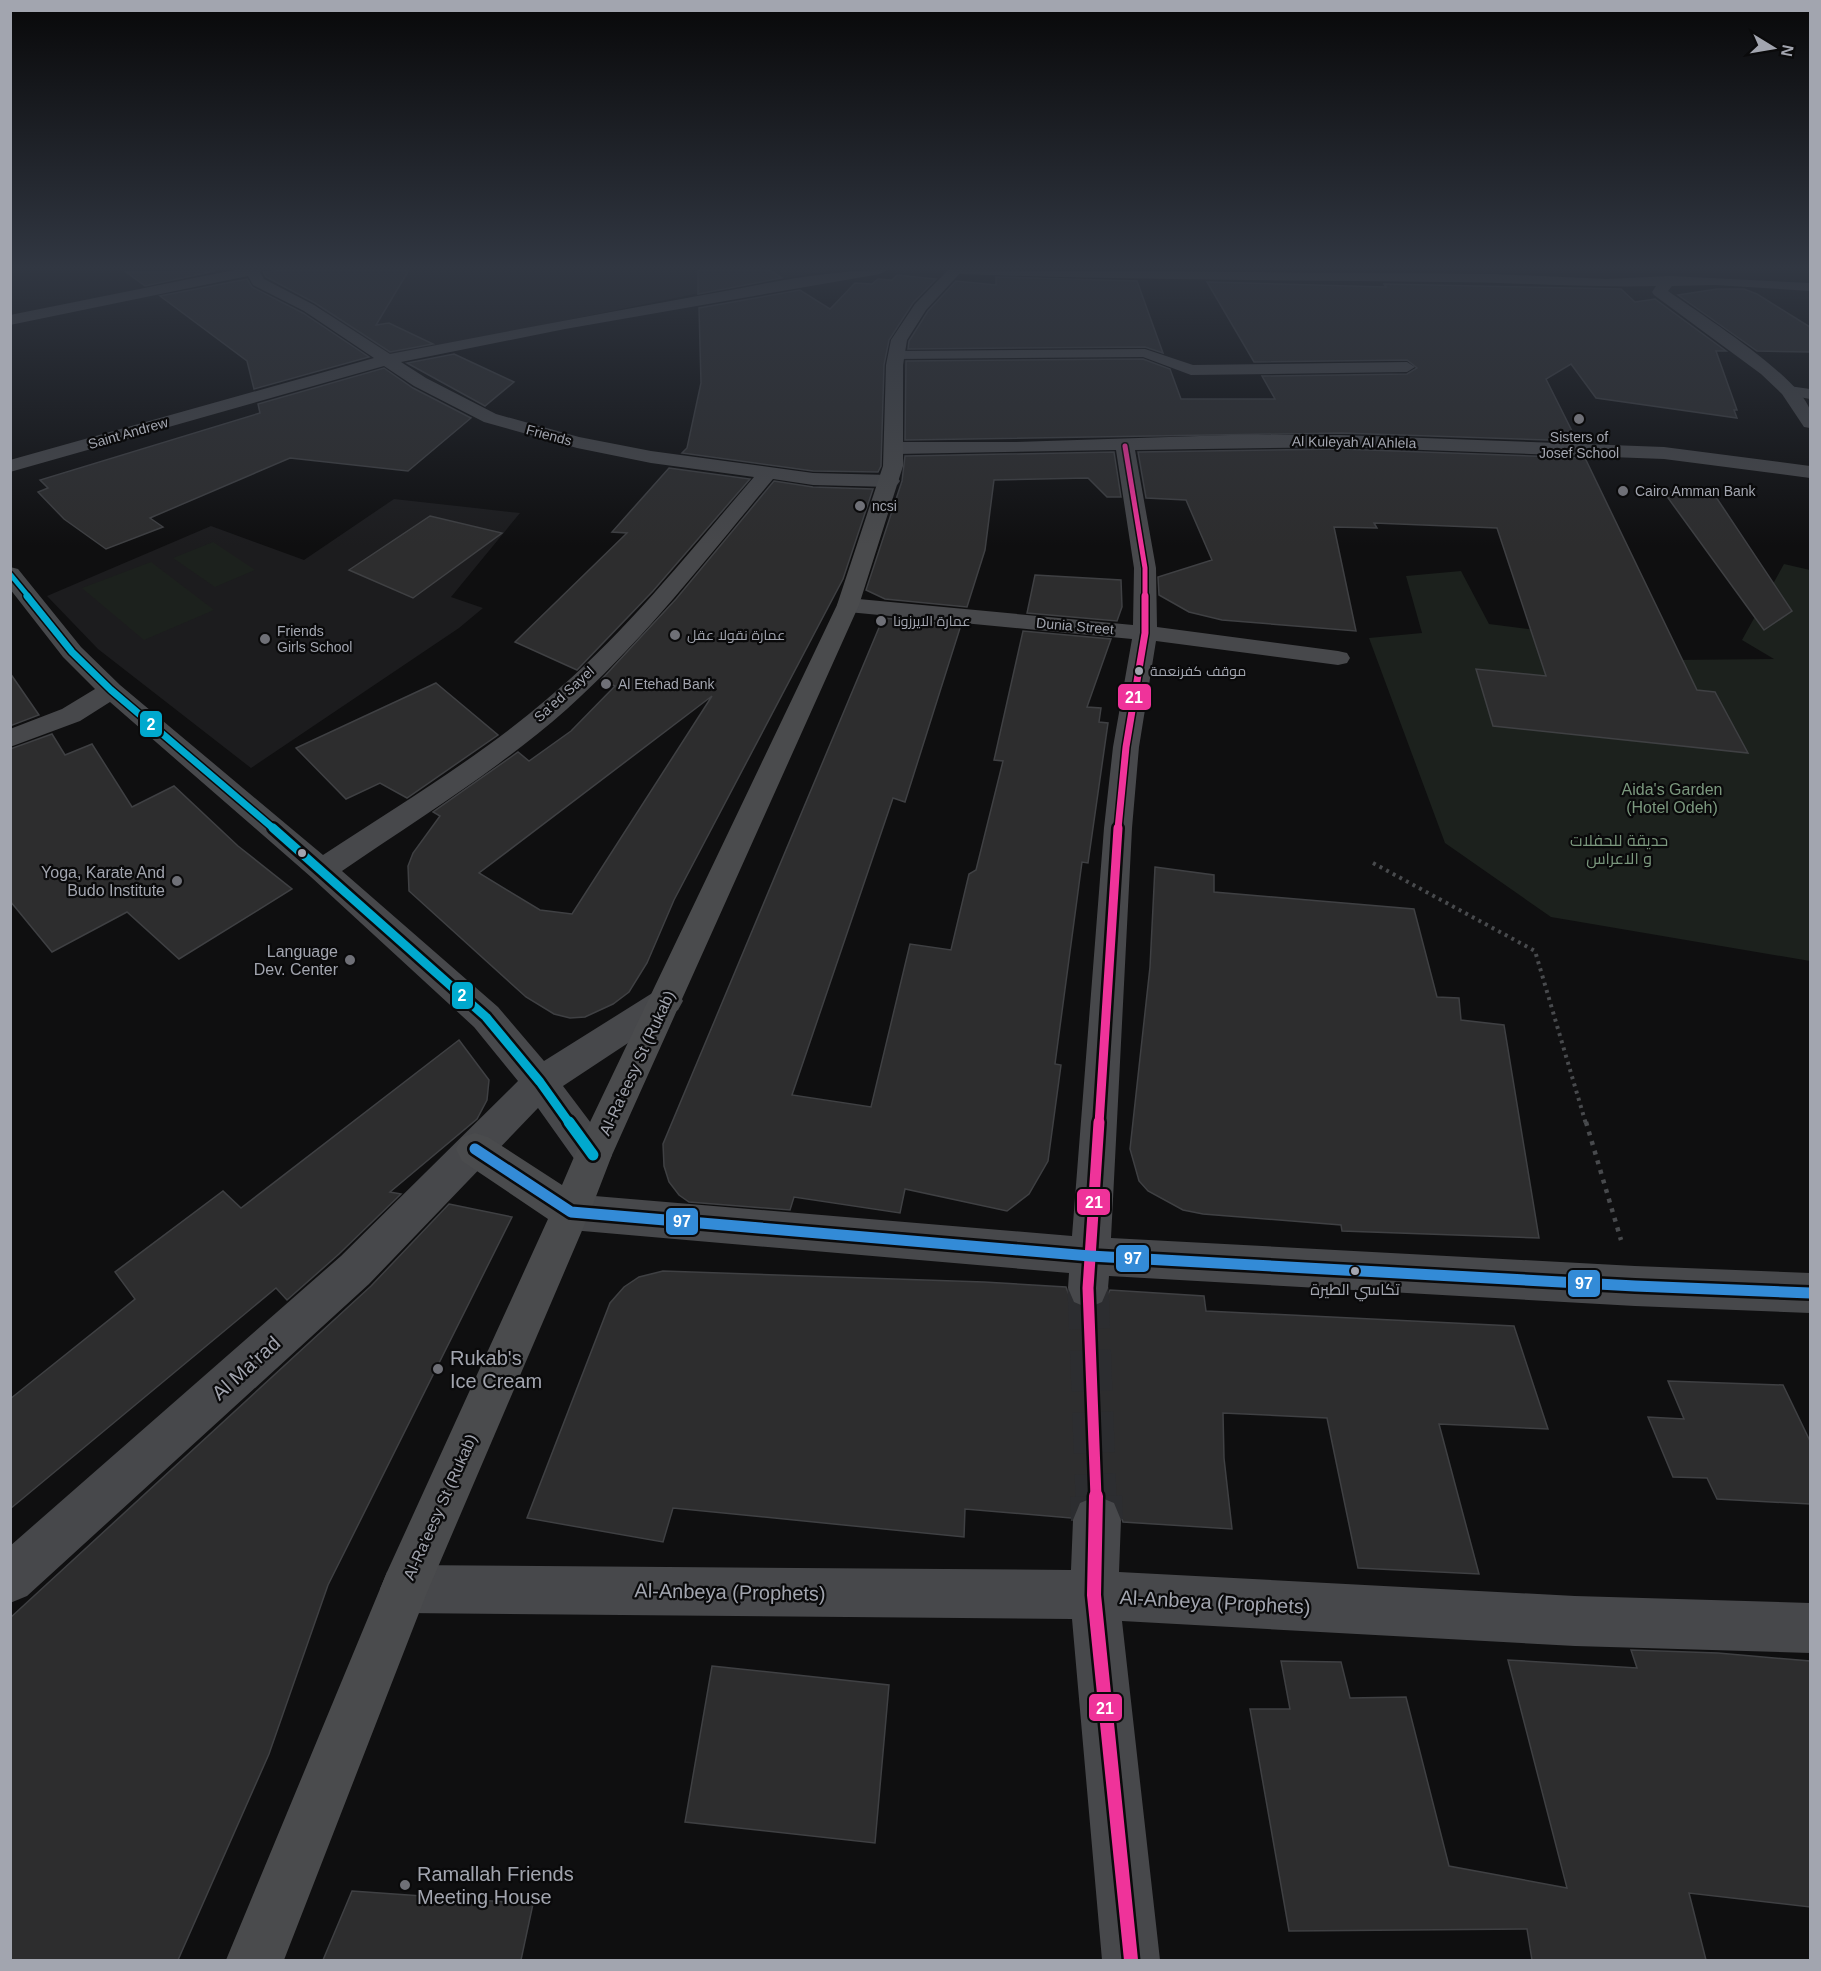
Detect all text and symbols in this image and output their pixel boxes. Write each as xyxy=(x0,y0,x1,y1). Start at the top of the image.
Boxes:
north arrow xyxy=(1743,18,1803,78)
text: N xyxy=(1778,43,1797,58)
marker: Sisters of Josef School xyxy=(1572,412,1586,426)
street label: Saint Andrew xyxy=(86,414,171,452)
street label: Friends xyxy=(524,421,574,449)
place label: Sisters of Josef School xyxy=(1539,429,1619,461)
street label: Al Kuleyah Al Ahlela xyxy=(1292,433,1417,451)
place label: Cairo Amman Bank xyxy=(1635,483,1757,499)
marker: Cairo Amman Bank xyxy=(1616,484,1630,498)
place label: ncsi xyxy=(872,498,897,514)
marker: ncsi xyxy=(853,499,867,513)
place label: عمارة الايرزونا xyxy=(893,613,971,629)
marker: عمارة الايرزونا xyxy=(874,614,888,628)
street label: Dunia Street xyxy=(1036,615,1115,637)
place label: Friends Girls School xyxy=(277,623,352,655)
place label: عمارة نقولا عقل xyxy=(687,627,785,643)
marker: عمارة نقولا عقل xyxy=(668,628,682,642)
marker: Friends Girls School xyxy=(258,632,272,646)
street label: Sa’ed Sayel xyxy=(531,663,597,725)
place label: موقف كفرنعمة xyxy=(1150,663,1246,679)
marker: موقف كفرنعمة xyxy=(1133,665,1145,677)
place label: Al Etehad Bank xyxy=(618,676,716,692)
marker: Al Etehad Bank xyxy=(599,677,613,691)
line badge: 21 xyxy=(1117,683,1152,711)
text: 21 xyxy=(1125,689,1143,706)
line badge: 2 xyxy=(139,710,163,738)
text: 2 xyxy=(147,716,156,733)
park label: Aida's Garden (Hotel Odeh) xyxy=(1622,781,1722,816)
park label: حديقة للحفلات و الاعراس xyxy=(1570,832,1668,869)
unlabelled marker xyxy=(296,847,308,859)
place label: Yoga, Karate And Budo Institute xyxy=(41,864,165,899)
marker: Yoga, Karate And Budo Institute xyxy=(170,874,184,888)
place label: Language Dev. Center xyxy=(254,943,339,978)
marker: Language Dev. Center xyxy=(343,953,357,967)
line badge: 2 xyxy=(451,981,474,1010)
text: 2 xyxy=(458,987,467,1004)
street label: Al-Ra'eesy St (Rukab) xyxy=(596,988,678,1138)
line badge: 21 xyxy=(1076,1188,1111,1216)
text: 21 xyxy=(1085,1194,1103,1211)
line badge: 97 xyxy=(665,1207,699,1236)
text: 97 xyxy=(673,1213,691,1230)
line badge: 97 xyxy=(1115,1244,1150,1273)
text: 97 xyxy=(1124,1250,1142,1267)
marker: تكاسي الطيرة xyxy=(1349,1265,1361,1277)
line badge: 97 xyxy=(1567,1269,1601,1298)
text: 97 xyxy=(1575,1275,1593,1292)
place label: تكاسي الطيرة xyxy=(1310,1281,1400,1302)
street label: Al Ma'rad xyxy=(207,1332,285,1404)
place label: Rukab's Ice Cream xyxy=(450,1347,542,1392)
marker: Rukab's Ice Cream xyxy=(431,1362,445,1376)
street label: Al-Ra'eesy St (Rukab) xyxy=(400,1431,480,1583)
street label: Al-Anbeya (Prophets) xyxy=(634,1579,826,1605)
street label: Al-Anbeya (Prophets) xyxy=(1119,1586,1311,1618)
line badge: 21 xyxy=(1088,1693,1123,1722)
text: 21 xyxy=(1096,1700,1114,1717)
place label: Ramallah Friends Meeting House xyxy=(417,1863,574,1908)
marker: Ramallah Friends Meeting House xyxy=(398,1878,412,1892)

